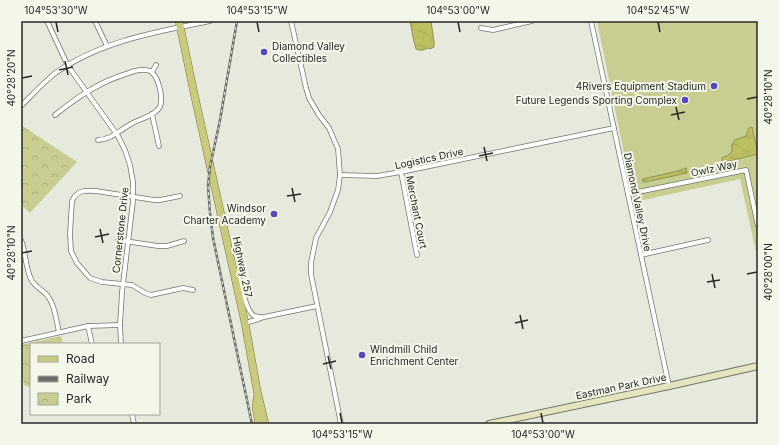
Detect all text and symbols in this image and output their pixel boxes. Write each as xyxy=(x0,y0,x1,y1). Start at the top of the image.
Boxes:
text: 104°53'30"W xyxy=(24,4,88,16)
text: 104°53'15"W xyxy=(226,4,288,16)
text: 104°53'00"W xyxy=(426,4,490,16)
text: 104°52'45"W xyxy=(627,4,690,16)
place label: Diamond Valley Collectibles xyxy=(272,40,345,64)
marker: Diamond Valley Collectibles xyxy=(259,47,269,57)
text: 40°28'20"N xyxy=(5,49,17,107)
text: 40°28'10"N xyxy=(762,69,774,125)
place label: 4Rivers Equipment Stadium xyxy=(576,80,706,92)
marker: 4Rivers Equipment Stadium xyxy=(709,81,719,91)
place label: Future Legends Sporting Complex xyxy=(516,94,678,106)
marker: Future Legends Sporting Complex xyxy=(680,95,690,105)
street label: Logistics Drive xyxy=(394,145,465,171)
street label: Diamond Valley Drive xyxy=(622,152,654,253)
street label: Owlz Way xyxy=(690,157,739,179)
street label: Merchant Court xyxy=(404,174,430,250)
street label: Cornerstone Drive xyxy=(110,186,131,274)
place label: Windsor Charter Academy xyxy=(183,202,266,226)
marker: Windsor Charter Academy xyxy=(269,209,279,219)
text: 40°28'10"N xyxy=(5,225,17,281)
street label: Highway 257 xyxy=(231,236,255,299)
text: 40°28'00"N xyxy=(762,243,774,301)
legend xyxy=(30,343,160,415)
place label: Windmill Child Enrichment Center xyxy=(370,343,459,367)
marker: Windmill Child Enrichment Center xyxy=(357,350,367,360)
text: Road xyxy=(66,351,95,366)
street label: Eastman Park Drive xyxy=(575,370,668,401)
text: Railway xyxy=(66,371,110,386)
text: Park xyxy=(66,391,92,406)
text: 104°53'15"W xyxy=(311,428,373,440)
text: 104°53'00"W xyxy=(511,428,575,440)

